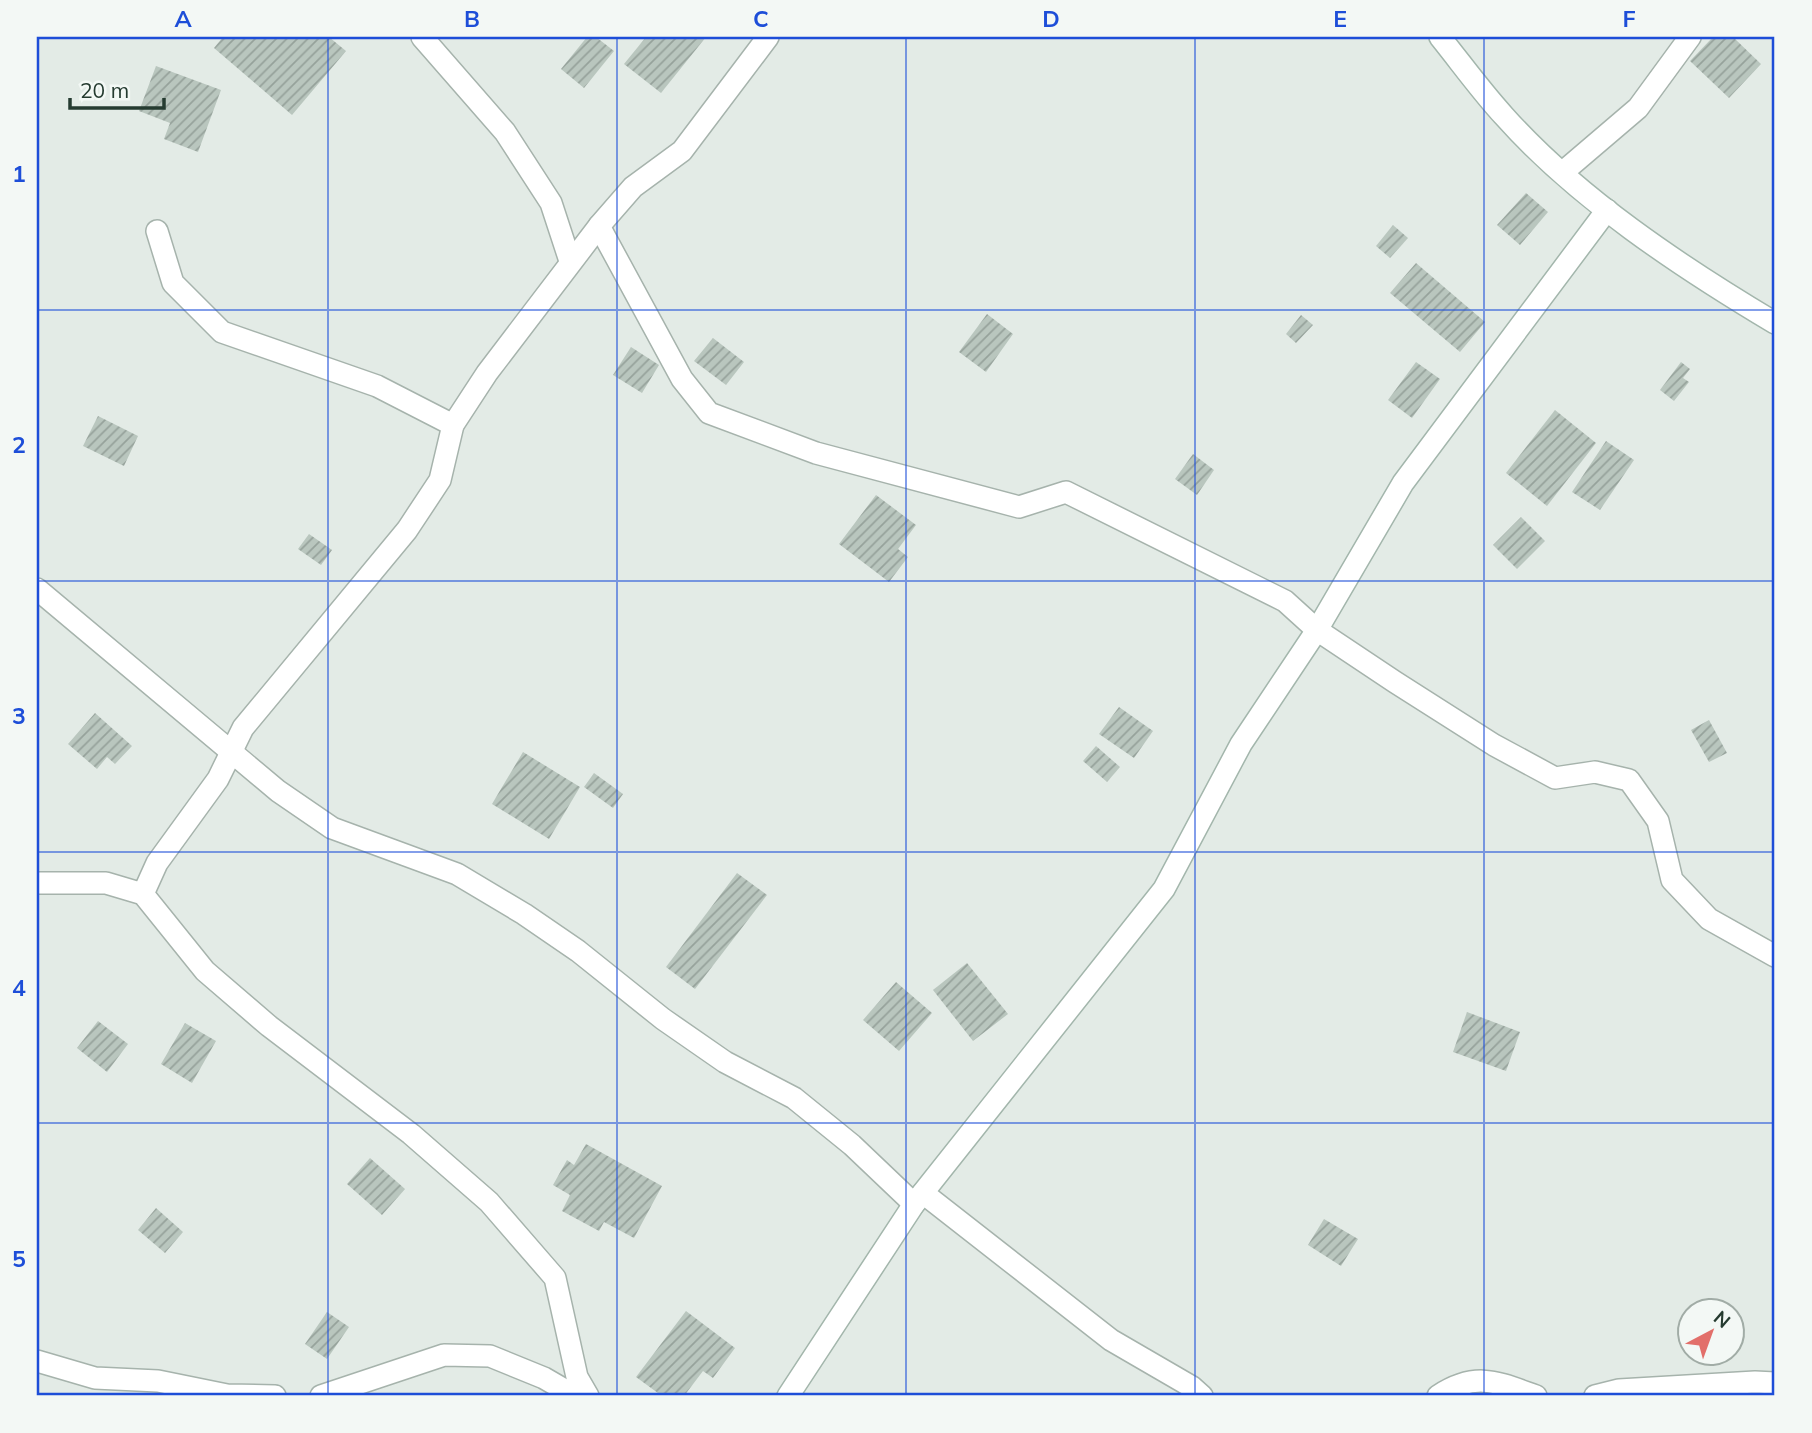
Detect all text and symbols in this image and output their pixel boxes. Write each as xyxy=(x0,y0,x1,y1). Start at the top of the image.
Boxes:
text: A xyxy=(174,4,192,33)
text: B xyxy=(464,4,480,33)
text: C xyxy=(753,4,769,33)
text: D xyxy=(1042,4,1060,33)
text: E xyxy=(1333,4,1347,33)
text: F xyxy=(1622,4,1636,33)
scale bar xyxy=(70,66,164,110)
text: 20 m xyxy=(80,77,129,103)
text: 1 xyxy=(12,159,26,188)
text: 2 xyxy=(12,430,26,459)
text: 3 xyxy=(12,701,26,730)
text: 4 xyxy=(12,973,26,1002)
text: 5 xyxy=(12,1244,26,1273)
north arrow xyxy=(1675,1296,1745,1366)
text: N xyxy=(1709,1305,1735,1333)

